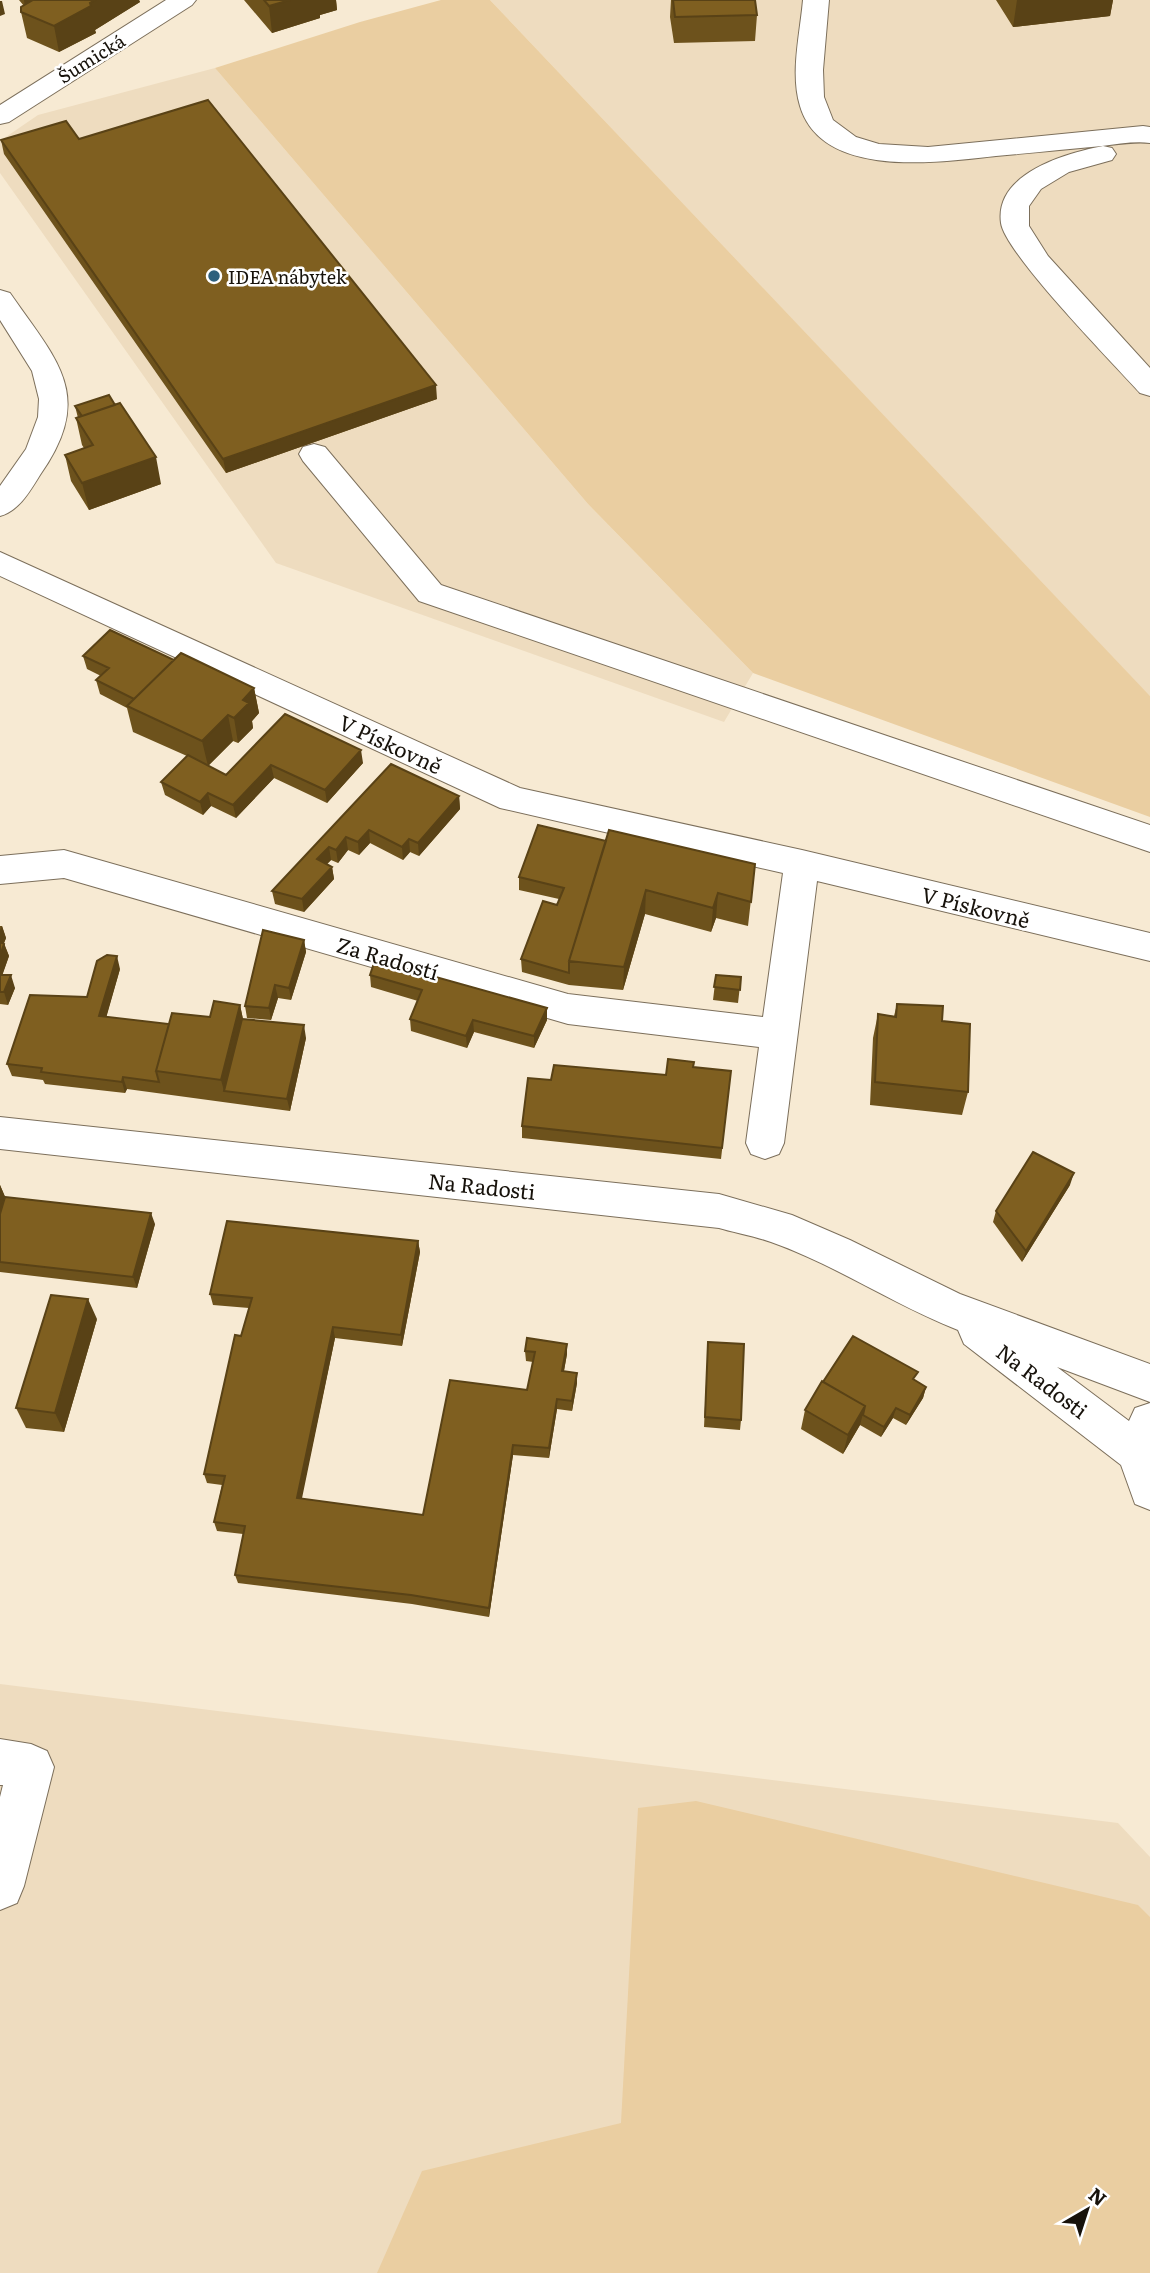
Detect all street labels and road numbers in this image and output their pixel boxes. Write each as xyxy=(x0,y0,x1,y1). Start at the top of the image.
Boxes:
street label: Šumická xyxy=(52,27,130,89)
street label: V Pískovně xyxy=(334,706,448,780)
street label: V Pískovně xyxy=(919,878,1033,934)
street label: Za Radostí xyxy=(333,928,443,986)
street label: Na Radosti xyxy=(427,1164,537,1206)
street label: Na Radosti xyxy=(991,1335,1095,1425)

